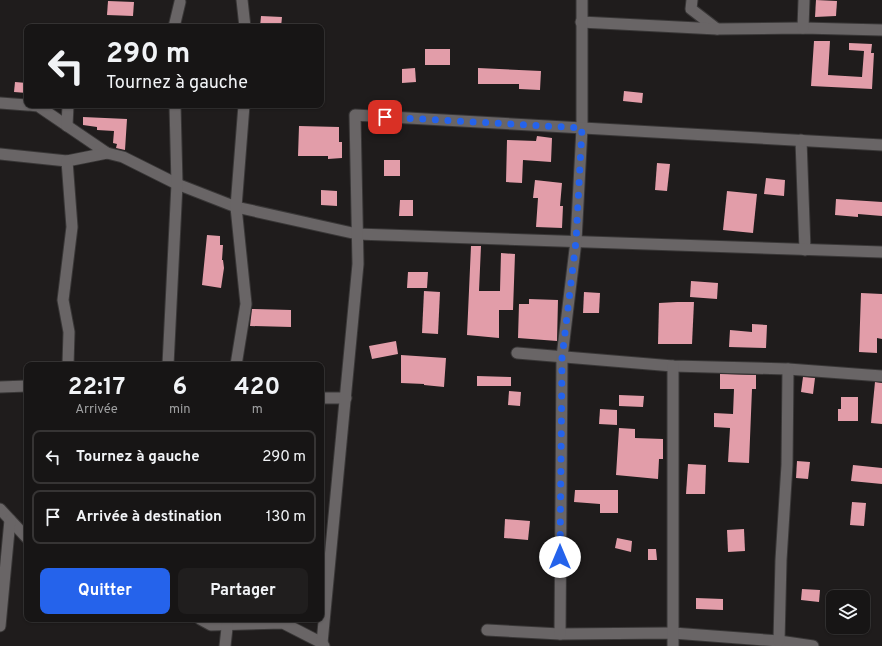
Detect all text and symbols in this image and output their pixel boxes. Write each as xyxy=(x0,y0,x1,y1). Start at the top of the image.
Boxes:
text: 290 m xyxy=(106,37,190,73)
icon: left xyxy=(40,40,92,92)
text: Tournez à gauche xyxy=(106,72,248,95)
pin xyxy=(368,100,402,134)
icon: arrive xyxy=(374,106,396,128)
text: 22:17 xyxy=(68,373,125,403)
text: 6 xyxy=(172,373,187,403)
text: 420 xyxy=(234,373,280,403)
text: Arrivée xyxy=(75,402,118,418)
text: min xyxy=(169,402,191,418)
text: m xyxy=(252,402,263,418)
icon: left xyxy=(42,446,64,468)
text: Tournez à gauche xyxy=(76,448,200,467)
text: 290 m xyxy=(262,448,306,467)
icon: arrive xyxy=(42,506,64,528)
text: Arrivée à destination xyxy=(76,508,222,527)
text: 130 m xyxy=(266,508,306,527)
position arrow xyxy=(539,536,581,578)
button: Quitter xyxy=(40,568,170,614)
button: Partager xyxy=(178,568,308,614)
map controls xyxy=(826,590,870,634)
button: layers xyxy=(826,590,870,634)

